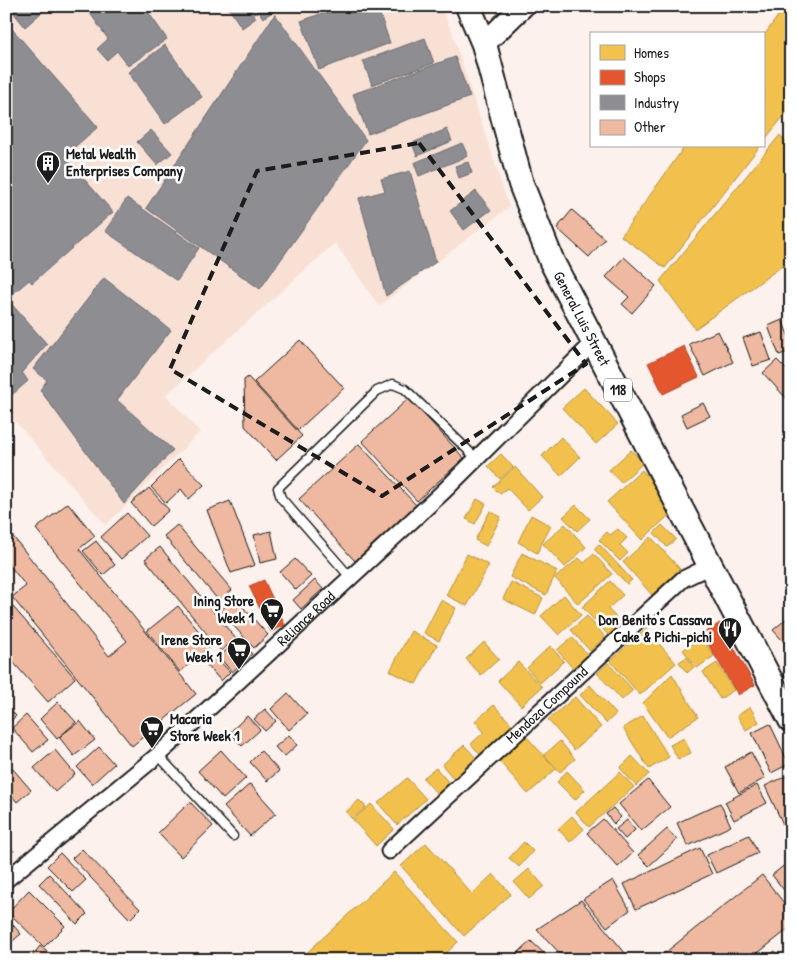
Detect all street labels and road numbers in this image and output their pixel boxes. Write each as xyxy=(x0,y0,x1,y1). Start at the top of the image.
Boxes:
street label: General Luis Street xyxy=(549,267,616,370)
road number: 118 xyxy=(604,378,632,402)
street label: Reliance Road xyxy=(272,586,340,651)
street label: Mendoza Compound xyxy=(501,661,592,748)

